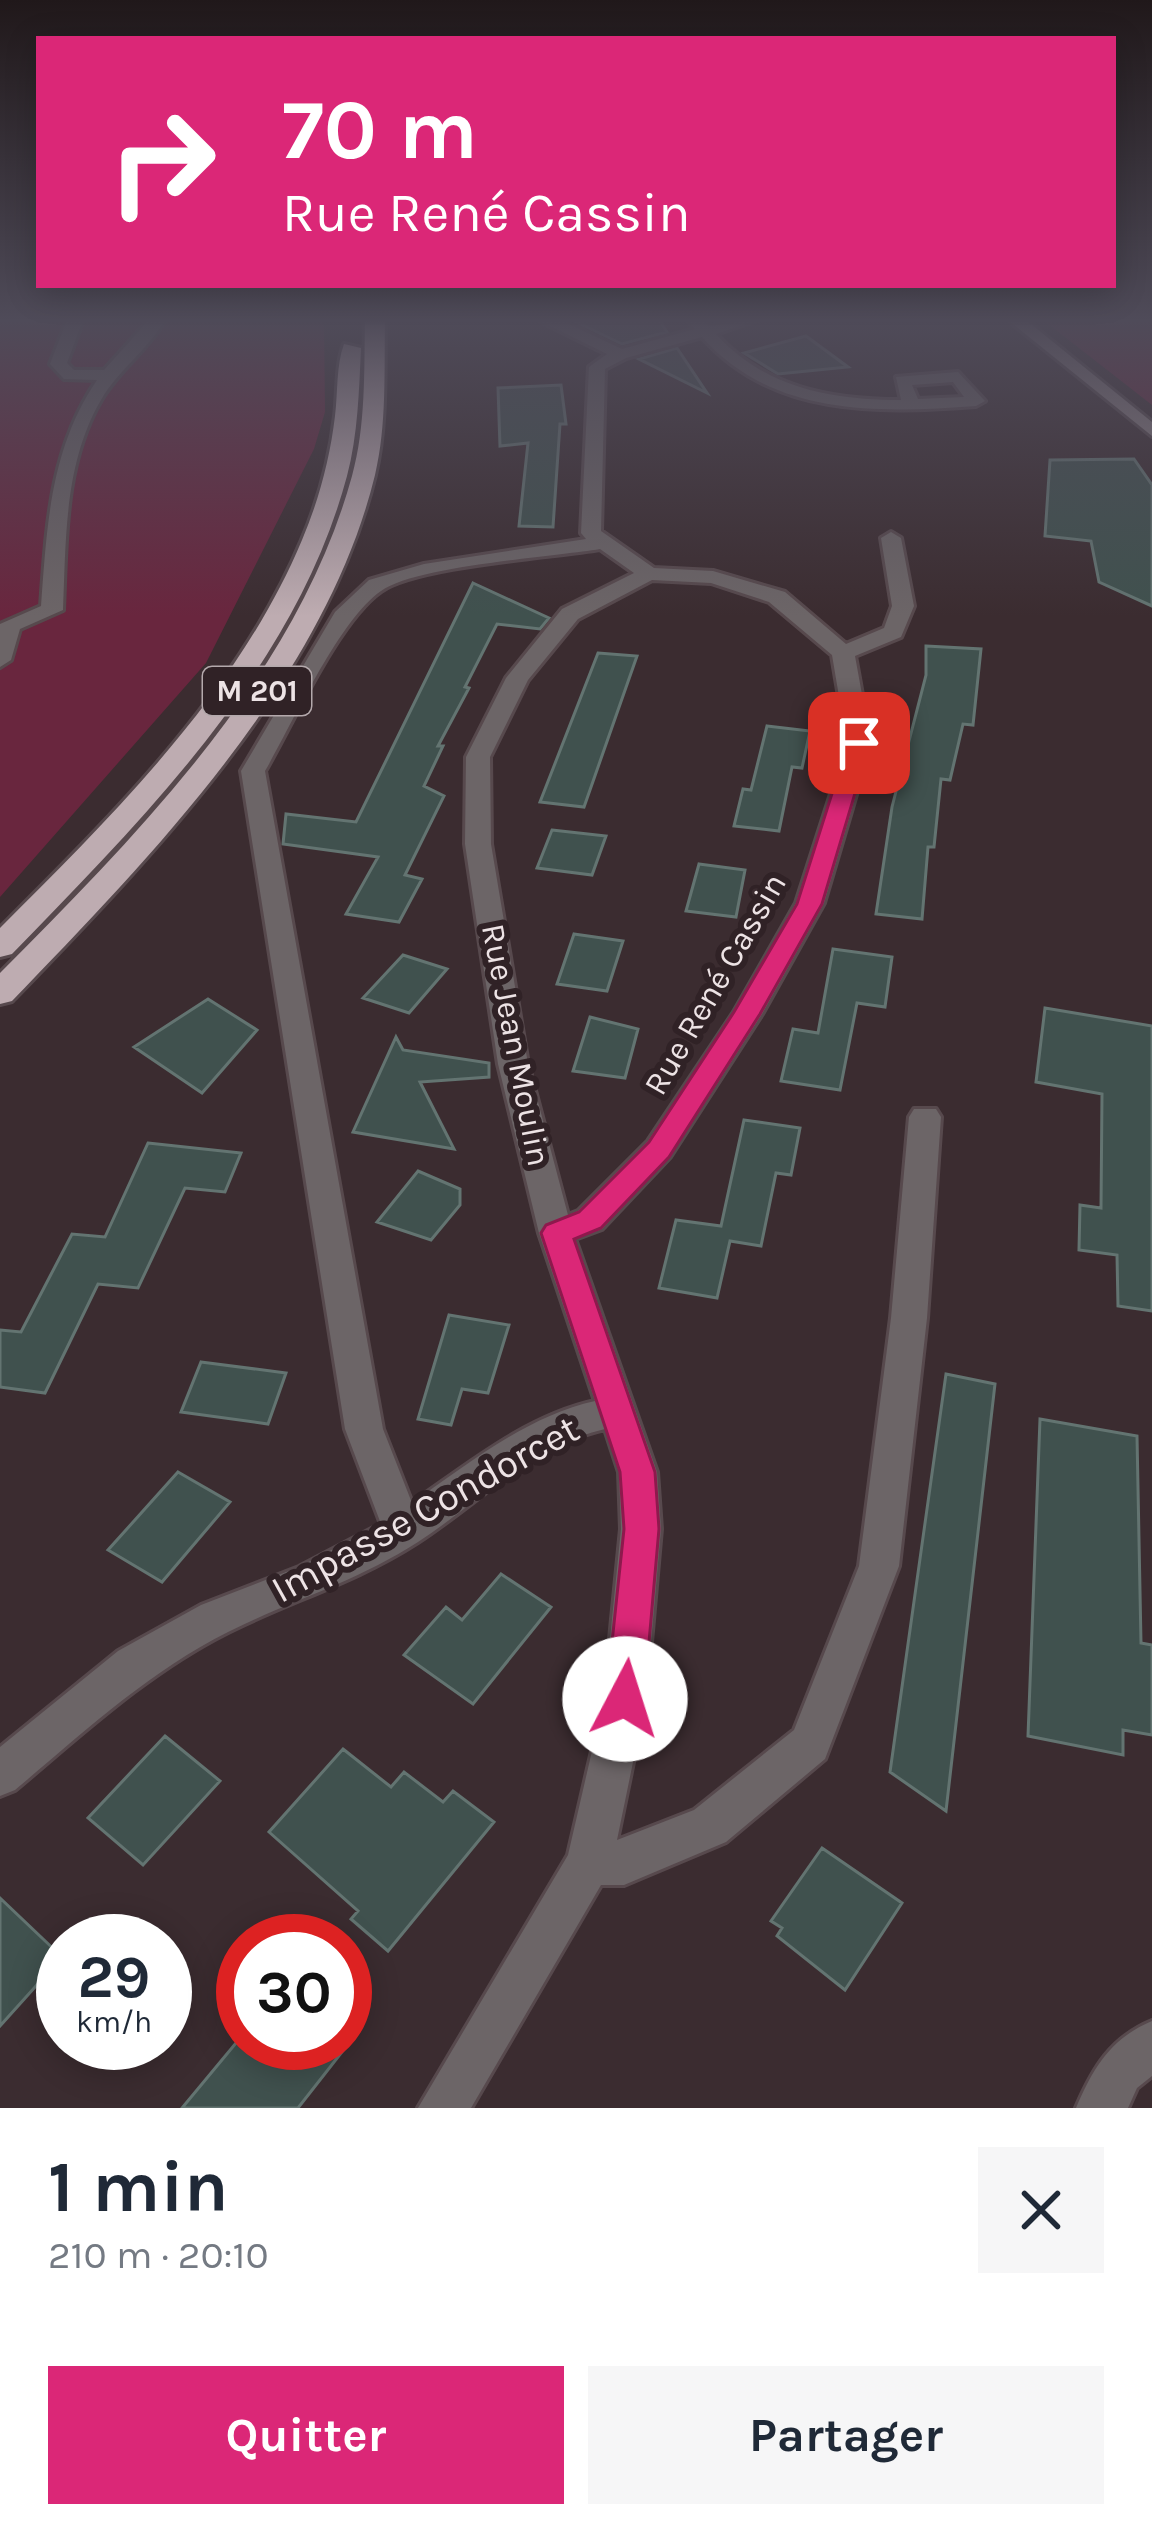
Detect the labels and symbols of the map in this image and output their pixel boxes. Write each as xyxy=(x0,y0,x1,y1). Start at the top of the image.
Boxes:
road number: M 201 xyxy=(203,667,311,715)
pin xyxy=(808,692,910,794)
street label: Rue René Cassin xyxy=(636,866,794,1102)
street label: Rue Jean Moulin xyxy=(474,921,558,1169)
street label: Impasse Condorcet xyxy=(263,1405,587,1613)
position arrow xyxy=(562,1636,688,1762)
speed limit sign: 30 xyxy=(216,1914,372,2070)

